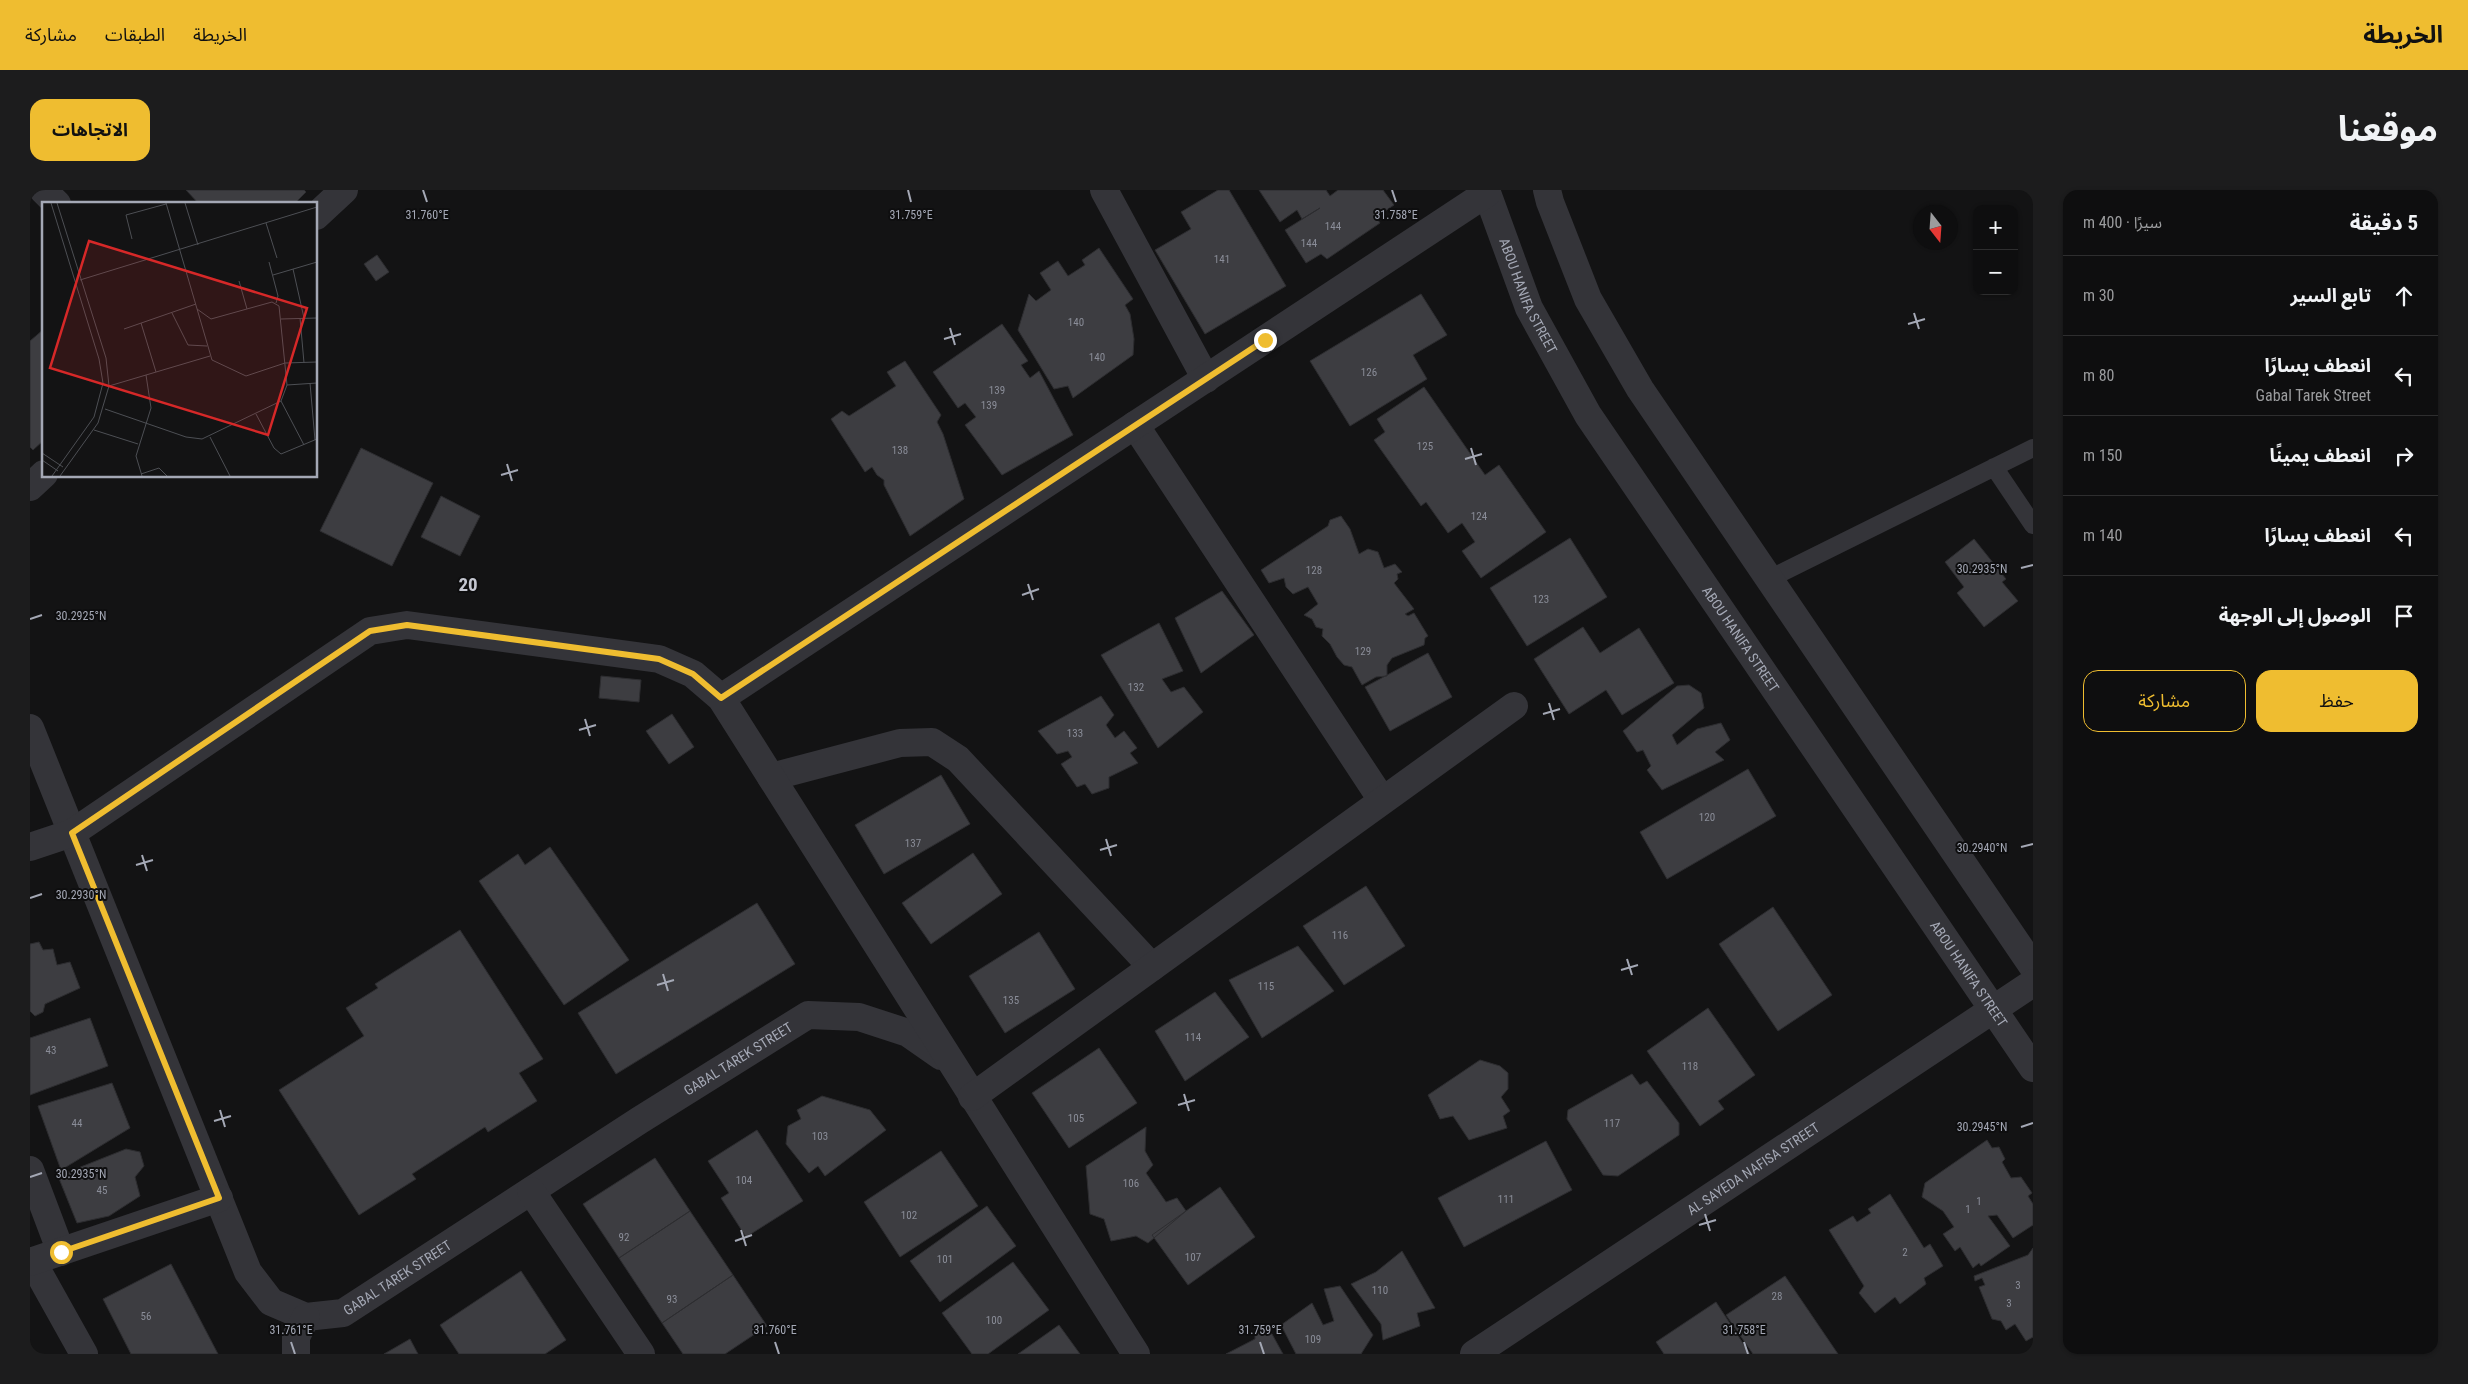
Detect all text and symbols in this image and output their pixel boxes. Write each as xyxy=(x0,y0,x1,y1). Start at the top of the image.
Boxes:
text: الخريطة xyxy=(2363,21,2443,49)
text: مشاركة xyxy=(25,24,77,45)
text: الطبقات xyxy=(105,24,165,45)
text: الخريطة xyxy=(193,24,247,45)
button: الاتجاهات xyxy=(30,99,150,161)
text: موقعنا xyxy=(2338,109,2438,150)
inset map xyxy=(42,202,318,478)
north arrow xyxy=(1913,205,1958,250)
map controls xyxy=(1973,205,2018,295)
button: + xyxy=(1973,205,2018,250)
text: 31.760°E xyxy=(405,208,449,222)
text: 31.759°E xyxy=(889,208,933,222)
text: 31.758°E xyxy=(1374,208,1418,222)
text: 5 دقيقة xyxy=(2350,211,2418,235)
text: سيرًا · 400 m xyxy=(2083,213,2162,232)
house number: 144 xyxy=(1325,220,1342,233)
street label: ABOU HANIFA STREET xyxy=(1496,236,1560,356)
house number: 144 xyxy=(1301,237,1318,250)
button: − xyxy=(1973,250,2018,295)
house number: 141 xyxy=(1214,253,1230,266)
icon: ahead xyxy=(2390,282,2418,310)
text: تابع السير xyxy=(2290,284,2371,307)
text: 30 m xyxy=(2083,286,2115,305)
house number: 140 xyxy=(1068,316,1084,329)
route end xyxy=(1254,329,1277,352)
house number: 140 xyxy=(1089,351,1105,364)
text: انعطف يسارًا xyxy=(2265,354,2371,377)
icon: left xyxy=(2390,362,2418,390)
house number: 126 xyxy=(1361,366,1377,379)
text: 80 m xyxy=(2083,366,2115,385)
house number: 139 xyxy=(989,384,1005,397)
text: Gabal Tarek Street xyxy=(2256,386,2371,405)
house number: 139 xyxy=(981,399,997,412)
house number: 125 xyxy=(1417,440,1433,453)
icon: right xyxy=(2390,442,2418,470)
house number: 138 xyxy=(892,444,908,457)
text: انعطف يمينًا xyxy=(2269,444,2371,467)
text: 150 m xyxy=(2083,446,2122,465)
house number: 124 xyxy=(1471,510,1488,523)
icon: left xyxy=(2390,522,2418,550)
text: انعطف يسارًا xyxy=(2265,524,2371,547)
text: 140 m xyxy=(2083,526,2122,545)
text: 30.2935°N xyxy=(1957,562,2007,576)
house number: 128 xyxy=(1306,564,1322,577)
district label: 20 xyxy=(458,573,478,596)
street label: ABOU HANIFA STREET xyxy=(1699,583,1782,695)
house number: 123 xyxy=(1533,593,1549,606)
icon: arrive xyxy=(2390,602,2418,630)
text: الوصول إلى الوجهة xyxy=(2219,604,2371,627)
text: 30.2925°N xyxy=(56,609,106,623)
house number: 129 xyxy=(1355,645,1371,658)
button: مشاركة xyxy=(2083,670,2246,732)
button: حفظ xyxy=(2256,670,2418,732)
house number: 132 xyxy=(1128,681,1144,694)
house number: 133 xyxy=(1067,727,1083,740)
house number: 120 xyxy=(1699,811,1715,824)
house number: 137 xyxy=(905,837,921,850)
text: 30.2940°N xyxy=(1957,841,2007,855)
text: 30.2930°N xyxy=(56,888,106,902)
street label: ABOU HANIFA STREET xyxy=(1927,918,2010,1030)
house number: 116 xyxy=(1332,929,1348,942)
house number: 115 xyxy=(1258,980,1274,993)
house number: 135 xyxy=(1003,994,1019,1007)
street label: GABAL TAREK STREET xyxy=(681,1019,795,1099)
house number: 114 xyxy=(1185,1031,1202,1044)
house number: 43 xyxy=(46,1044,56,1057)
house number: 118 xyxy=(1682,1060,1698,1073)
house number: 105 xyxy=(1068,1112,1084,1125)
house number: 44 xyxy=(72,1117,83,1130)
house number: 117 xyxy=(1604,1117,1620,1130)
street label: AL SAYEDA NAFISA STREET xyxy=(1684,1119,1822,1218)
text: 30.2945°N xyxy=(1957,1120,2007,1134)
house number: 103 xyxy=(812,1130,828,1143)
text: 30.2935°N xyxy=(56,1167,106,1181)
house number: 104 xyxy=(736,1174,753,1187)
house number: 106 xyxy=(1123,1177,1139,1190)
house number: 45 xyxy=(97,1184,107,1197)
house number: 111 xyxy=(1498,1193,1514,1206)
house number: 1 xyxy=(1976,1195,1982,1208)
house number: 1 xyxy=(1965,1203,1971,1216)
house number: 102 xyxy=(901,1209,917,1222)
house number: 92 xyxy=(619,1231,629,1244)
street label: GABAL TAREK STREET xyxy=(341,1237,454,1318)
route start xyxy=(50,1241,73,1264)
house number: 2 xyxy=(1902,1246,1908,1259)
house number: 107 xyxy=(1185,1251,1201,1264)
house number: 101 xyxy=(937,1253,953,1266)
house number: 3 xyxy=(2015,1279,2021,1292)
house number: 110 xyxy=(1372,1284,1388,1297)
house number: 28 xyxy=(1772,1290,1782,1303)
house number: 93 xyxy=(667,1293,677,1306)
house number: 3 xyxy=(2006,1297,2012,1310)
house number: 56 xyxy=(141,1310,151,1323)
house number: 100 xyxy=(986,1314,1002,1327)
text: 31.761°E xyxy=(269,1323,313,1337)
text: 31.760°E xyxy=(753,1323,797,1337)
text: 31.759°E xyxy=(1238,1323,1282,1337)
text: 31.758°E xyxy=(1722,1323,1766,1337)
house number: 109 xyxy=(1305,1333,1321,1346)

